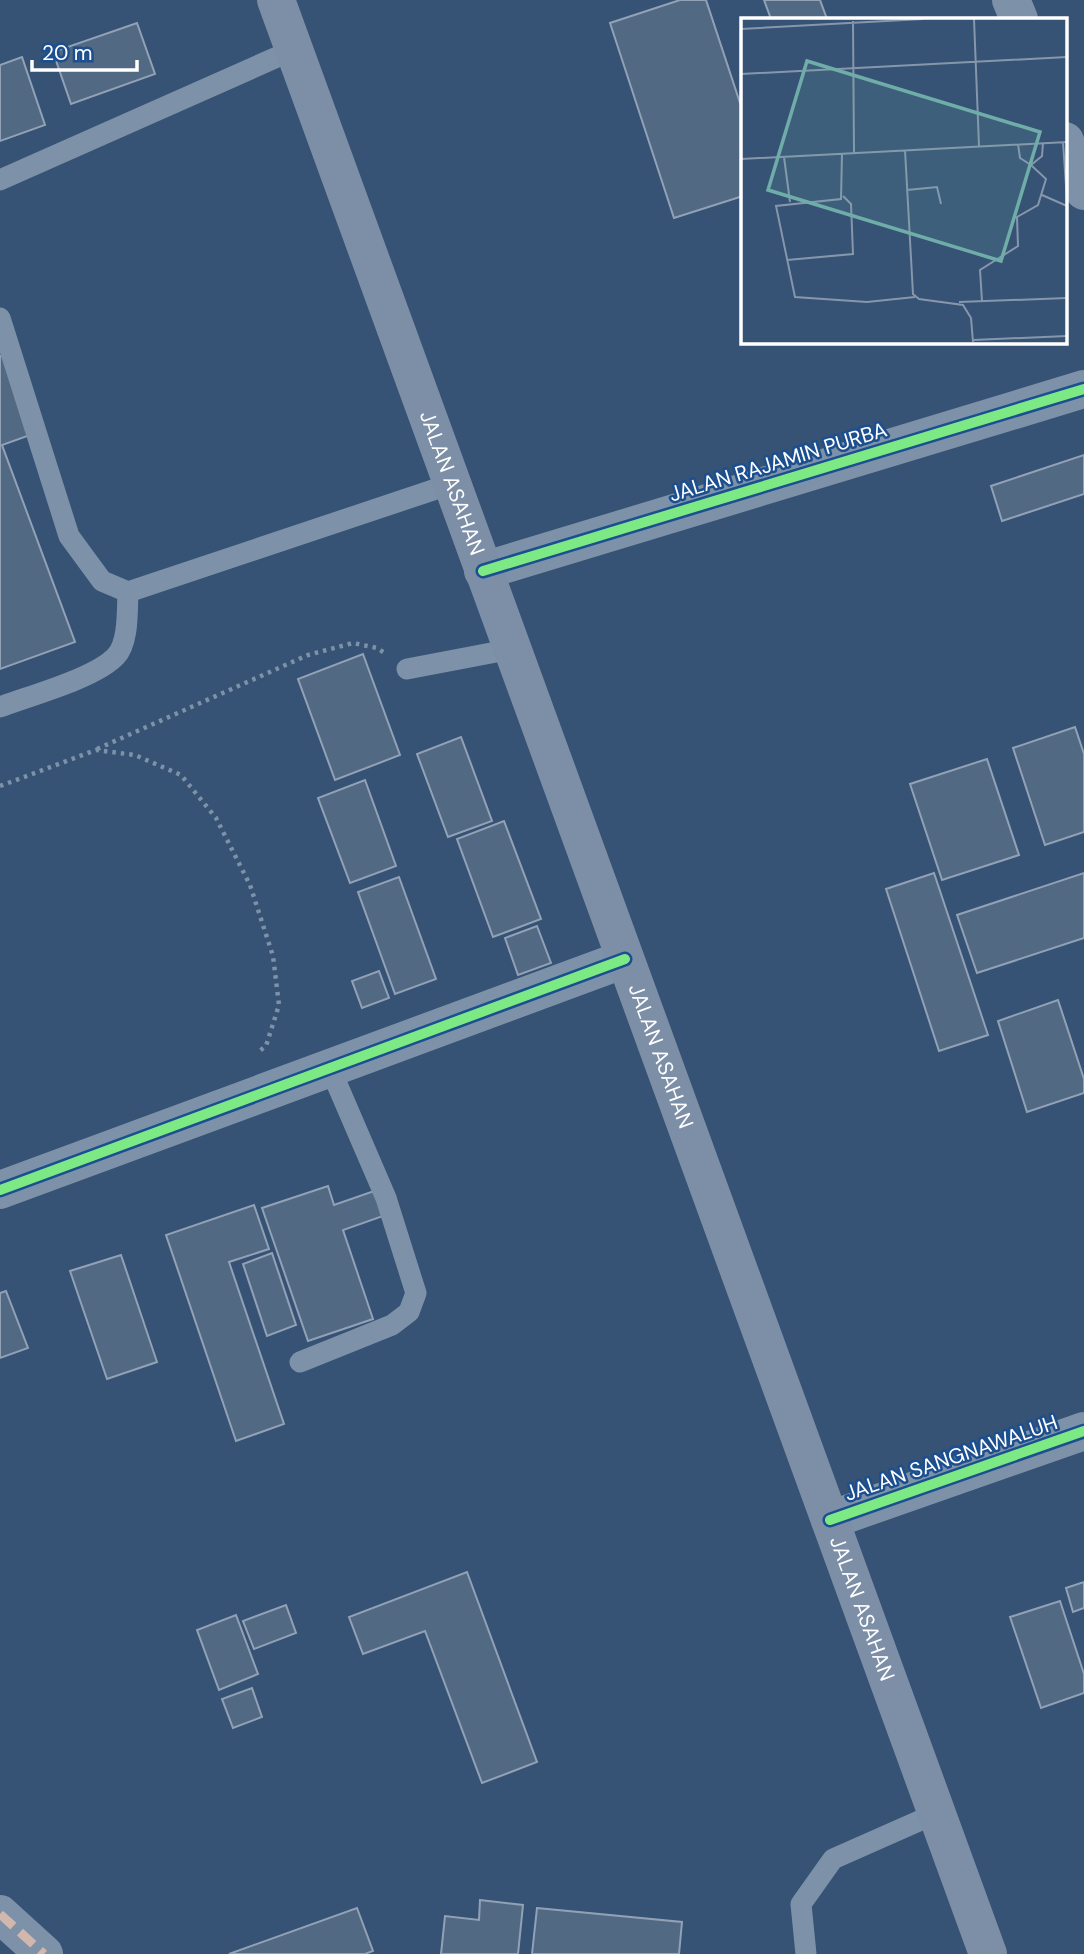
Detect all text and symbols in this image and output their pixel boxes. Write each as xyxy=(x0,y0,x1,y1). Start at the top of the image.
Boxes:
inset map xyxy=(741,18,1066,343)
scale bar xyxy=(32,28,136,72)
text: 20 m xyxy=(42,39,93,67)
street label: JALAN ASAHAN xyxy=(413,407,491,559)
street label: JALAN RAJAMIN PURBA xyxy=(666,415,891,509)
street label: JALAN ASAHAN xyxy=(622,980,700,1132)
street label: JALAN SANGNAWALUH xyxy=(841,1408,1061,1508)
street label: JALAN ASAHAN xyxy=(823,1532,901,1685)

